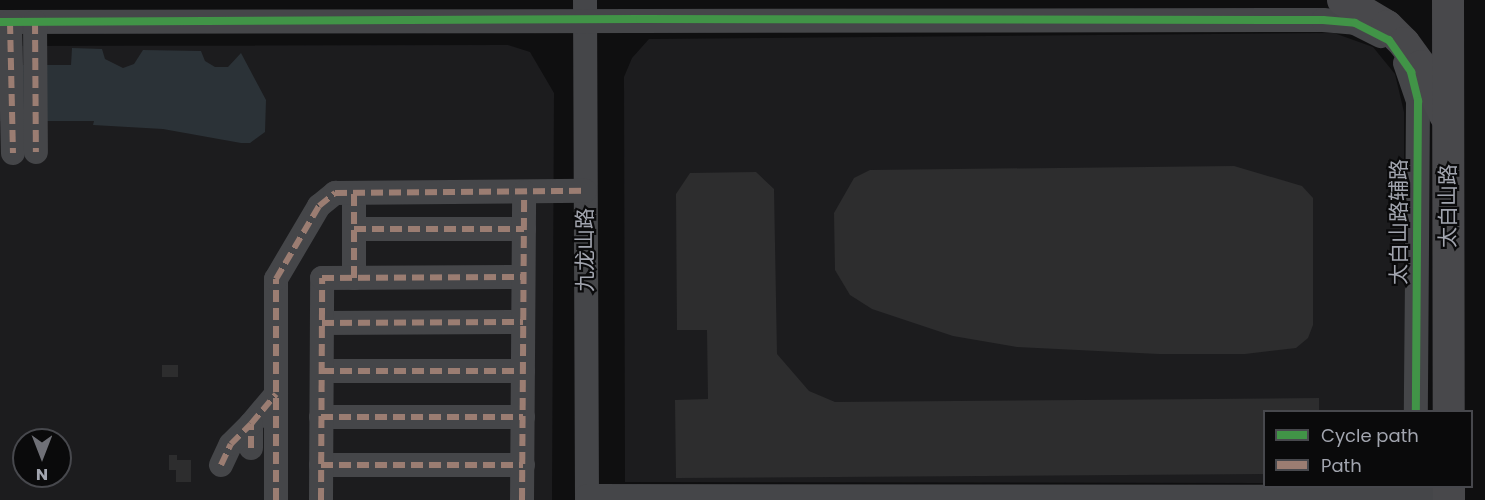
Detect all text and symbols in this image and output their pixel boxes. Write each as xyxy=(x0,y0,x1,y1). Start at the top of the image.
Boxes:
street label: 太白山路辅路 xyxy=(1386,159,1412,285)
street label: 太白山路 xyxy=(1435,164,1461,248)
street label: 九龙山路 xyxy=(572,208,598,292)
legend xyxy=(1263,410,1473,488)
text: Cycle path xyxy=(1321,423,1419,448)
north arrow xyxy=(12,428,72,488)
text: Path xyxy=(1321,453,1362,478)
text: N xyxy=(36,463,48,486)

